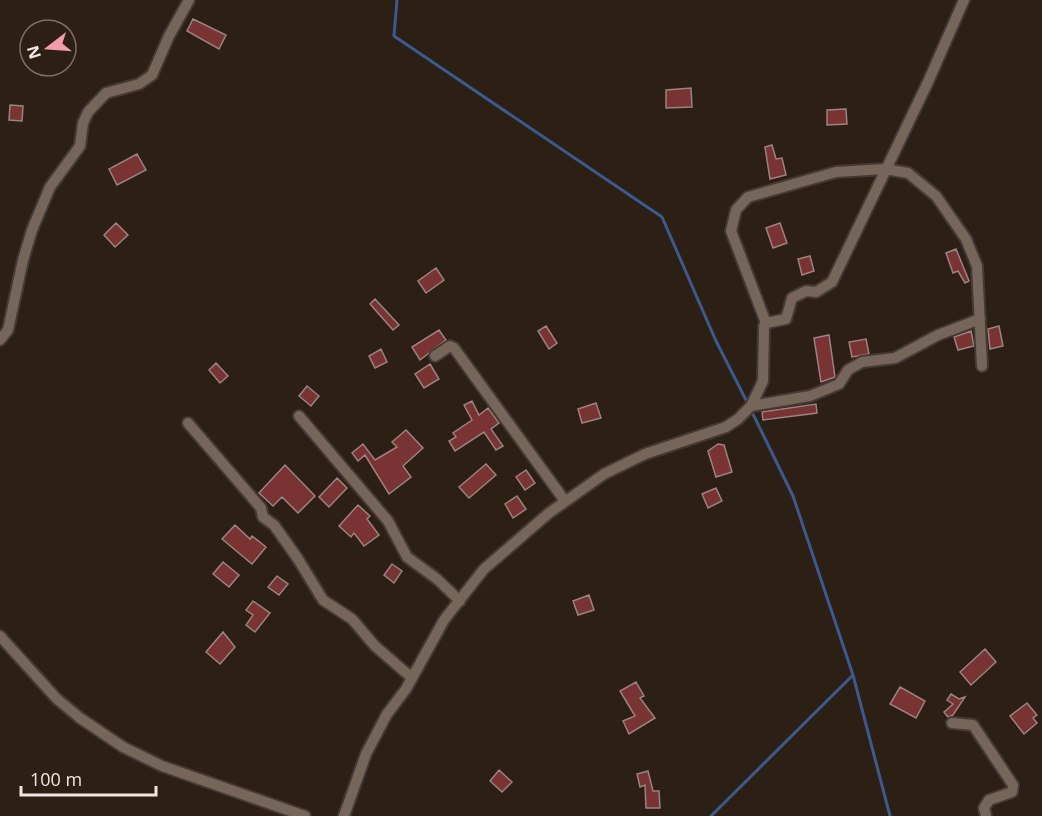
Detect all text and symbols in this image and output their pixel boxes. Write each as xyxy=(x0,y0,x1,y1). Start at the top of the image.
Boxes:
north arrow xyxy=(18,18,78,78)
text: N xyxy=(21,43,46,62)
scale bar xyxy=(21,759,156,797)
text: 100 m xyxy=(30,767,82,791)

